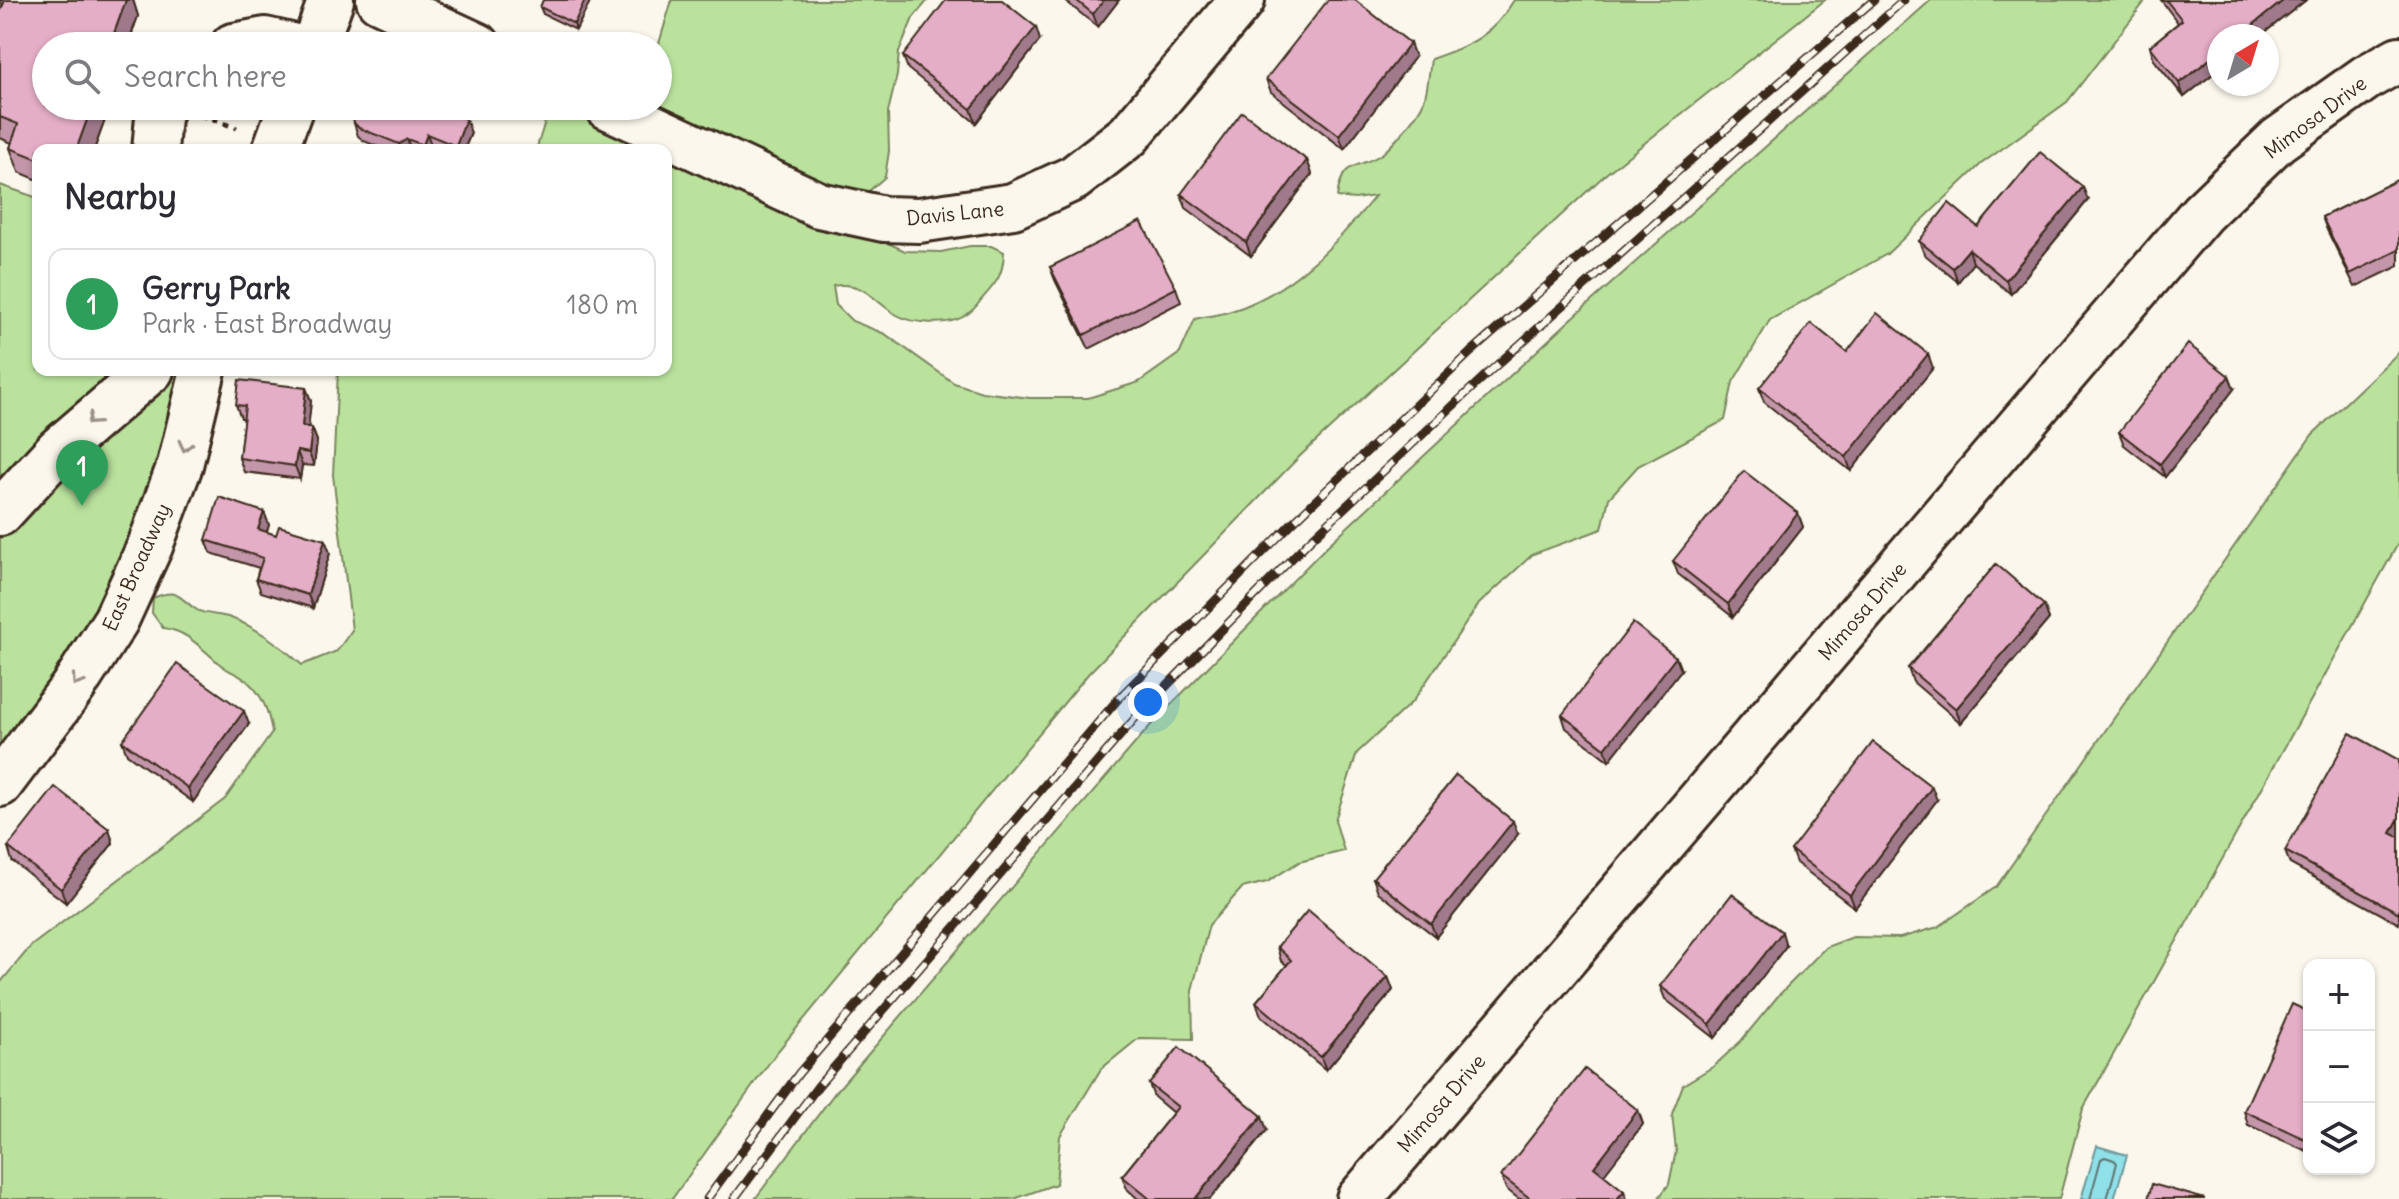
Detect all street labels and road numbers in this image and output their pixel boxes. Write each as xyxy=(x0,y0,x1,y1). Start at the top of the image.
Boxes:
street label: Mimosa Drive xyxy=(2259,70,2371,164)
street label: Davis Lane xyxy=(905,195,1005,231)
street label: East Broadway xyxy=(97,499,175,635)
street label: Mimosa Drive xyxy=(1813,557,1911,665)
street label: Mimosa Drive xyxy=(1392,1049,1490,1157)

